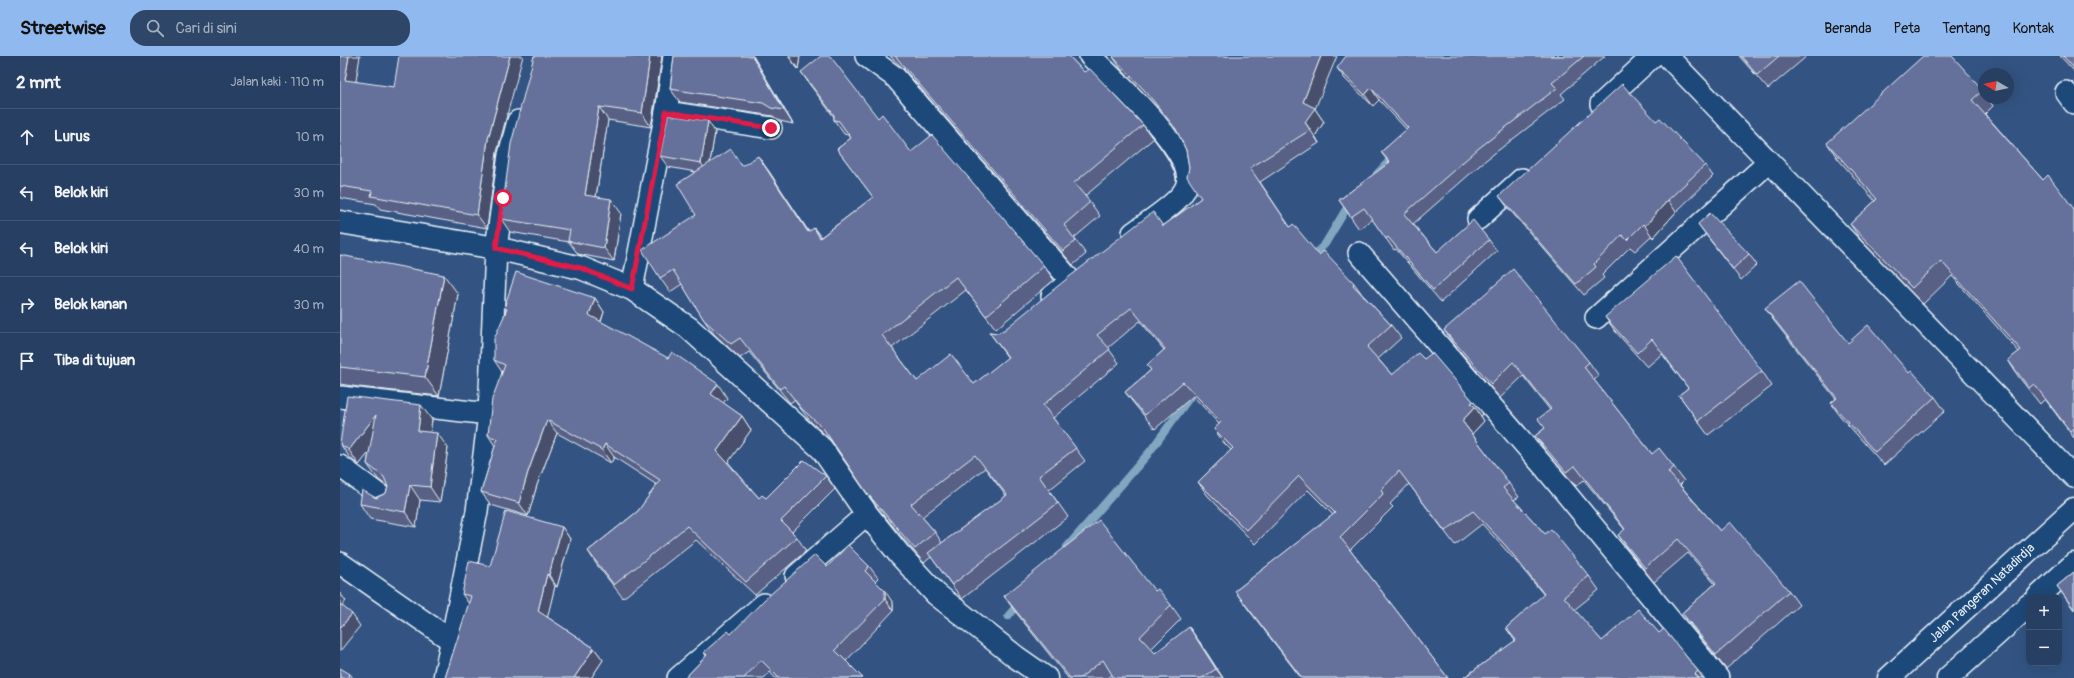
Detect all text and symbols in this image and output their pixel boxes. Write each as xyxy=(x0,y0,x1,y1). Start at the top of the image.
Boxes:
search box xyxy=(130,10,410,46)
text: Streetwise xyxy=(20,16,106,40)
icon: search xyxy=(144,17,166,39)
text: Cari di sini xyxy=(176,19,237,38)
text: Beranda xyxy=(1824,20,1872,37)
text: Peta xyxy=(1894,20,1920,37)
text: Tentang xyxy=(1942,20,1990,37)
text: Kontak xyxy=(2012,20,2054,37)
north arrow xyxy=(1978,68,2014,104)
text: 2 mnt xyxy=(16,72,61,93)
text: Jalan kaki · 110 m xyxy=(230,74,324,90)
route end xyxy=(762,119,780,137)
icon: ahead xyxy=(16,126,38,148)
text: Lurus xyxy=(54,127,90,146)
text: 10 m xyxy=(296,129,324,145)
icon: left xyxy=(16,182,38,204)
text: Belok kiri xyxy=(54,183,108,202)
text: 30 m xyxy=(294,185,324,201)
route start xyxy=(494,189,512,207)
icon: left xyxy=(16,238,38,260)
text: Belok kiri xyxy=(54,239,108,258)
text: 40 m xyxy=(293,241,324,257)
icon: right xyxy=(16,294,38,316)
text: Belok kanan xyxy=(54,295,127,314)
text: 30 m xyxy=(294,297,324,313)
icon: arrive xyxy=(16,350,38,372)
text: Tiba di tujuan xyxy=(54,351,135,370)
street label: Jalan Pangeran Natadirdja xyxy=(1926,540,2038,646)
map controls xyxy=(2026,594,2062,666)
button: + xyxy=(2026,594,2062,630)
button: − xyxy=(2026,630,2062,666)

